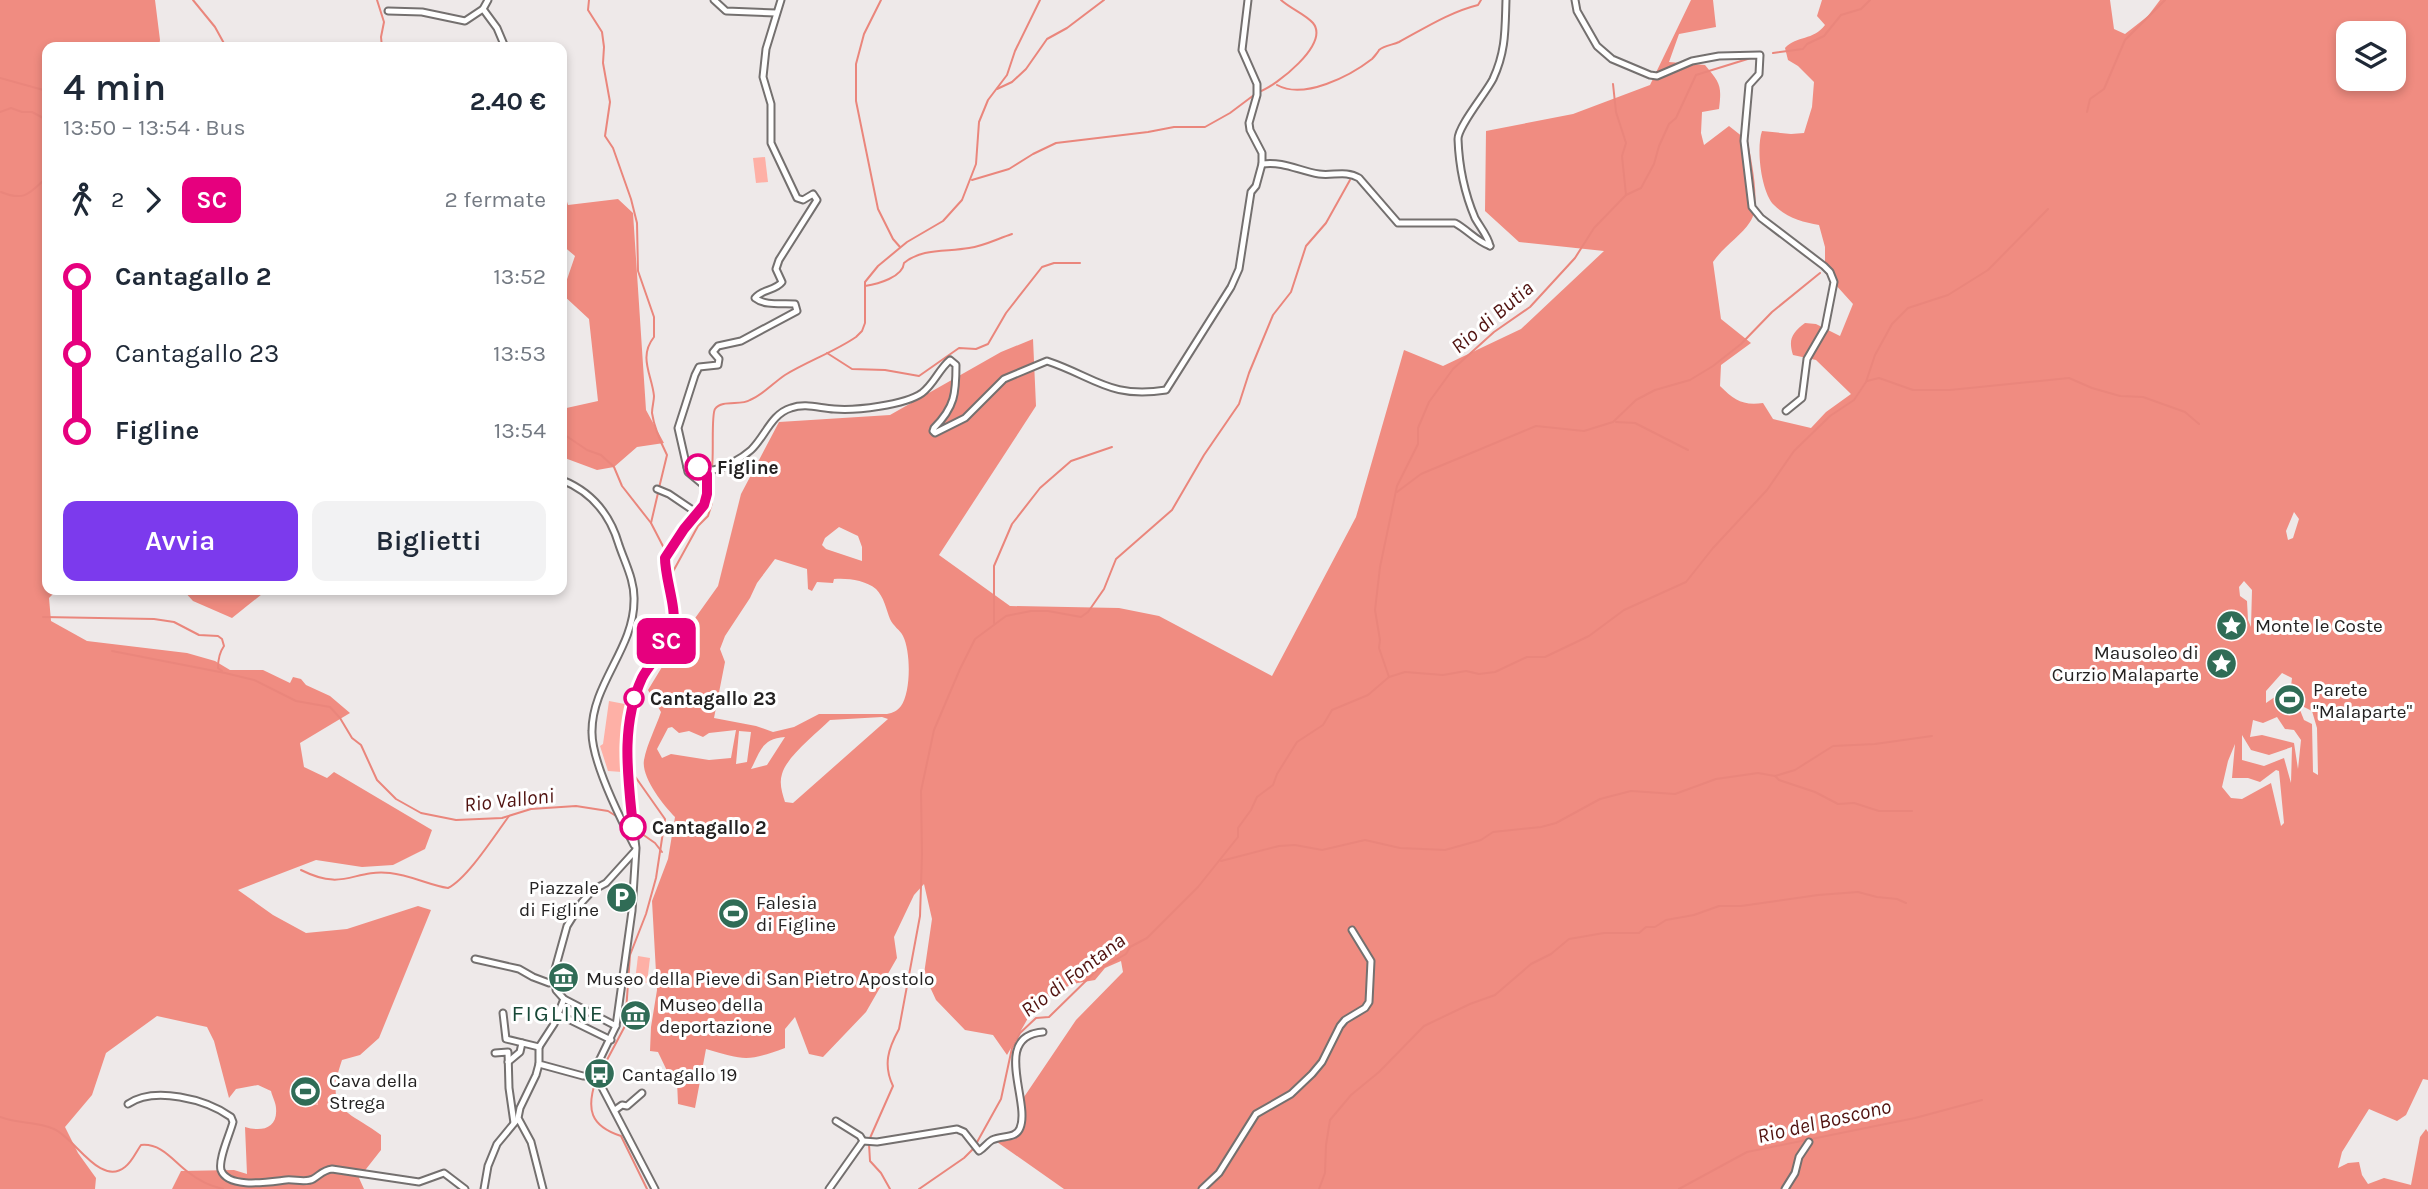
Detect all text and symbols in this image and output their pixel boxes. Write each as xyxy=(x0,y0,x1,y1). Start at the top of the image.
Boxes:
map controls xyxy=(2336,21,2406,91)
button: layers xyxy=(2336,21,2406,91)
text: 4 min xyxy=(63,65,166,110)
text: 2.40 € xyxy=(470,86,546,117)
text: 13:50 – 13:54 · Bus xyxy=(63,114,246,141)
icon: walk xyxy=(63,181,101,219)
icon: forward xyxy=(134,181,172,219)
text: 2 xyxy=(111,186,124,213)
text: SC xyxy=(196,186,227,214)
text: 2 fermate xyxy=(445,186,546,213)
text: Cantagallo 2 xyxy=(115,261,272,292)
text: 13:52 xyxy=(493,263,546,290)
water label: Rio di Butia xyxy=(1446,276,1538,358)
text: Cantagallo 23 xyxy=(115,338,279,369)
text: 13:53 xyxy=(493,340,546,367)
text: Figline xyxy=(115,415,199,446)
text: 13:54 xyxy=(494,417,546,444)
marker: Figline xyxy=(685,454,711,480)
place label: Figline xyxy=(717,457,779,479)
button: Avvia xyxy=(63,501,298,581)
button: Biglietti xyxy=(312,501,546,581)
place icon: Monte le Coste xyxy=(2215,608,2249,642)
place label: Monte le Coste xyxy=(2255,615,2383,637)
line badge: SC xyxy=(634,618,698,664)
text: SC xyxy=(651,627,681,655)
place label: Mausoleo di Curzio Malaparte xyxy=(2052,642,2199,686)
place icon: Mausoleo di Curzio Malaparte xyxy=(2205,646,2239,680)
place label: Parete "Malaparte" xyxy=(2313,679,2412,723)
sports icon: Parete "Malaparte" xyxy=(2273,683,2307,717)
marker: Cantagallo 23 xyxy=(624,688,644,708)
place label: Cantagallo 23 xyxy=(650,688,776,710)
water label: Rio Valloni xyxy=(463,783,556,817)
marker: Cantagallo 2 xyxy=(620,814,646,840)
place label: Cantagallo 2 xyxy=(652,817,766,839)
place label: Piazzale di Figline xyxy=(519,877,599,921)
parking icon: Piazzale di Figline xyxy=(605,881,639,915)
place label: Falesia di Figline xyxy=(756,892,836,936)
sports icon: Falesia di Figline xyxy=(716,896,750,930)
water label: Rio di Fontana xyxy=(1016,928,1130,1022)
museum icon: Museo della Pieve di San Pietro Apostolo xyxy=(546,961,580,995)
place label: Museo della Pieve di San Pietro Apostolo xyxy=(586,968,934,990)
place label: Museo della deportazione xyxy=(659,994,772,1038)
museum icon: Museo della deportazione xyxy=(619,998,653,1032)
district label: FIGLINE xyxy=(511,1000,605,1027)
bus stop icon: Cantagallo 19 xyxy=(582,1057,616,1091)
place label: Cantagallo 19 xyxy=(622,1064,737,1086)
place label: Cava della Strega xyxy=(329,1070,418,1114)
sports icon: Cava della Strega xyxy=(289,1074,323,1108)
water label: Rio del Boscono xyxy=(1755,1094,1894,1148)

